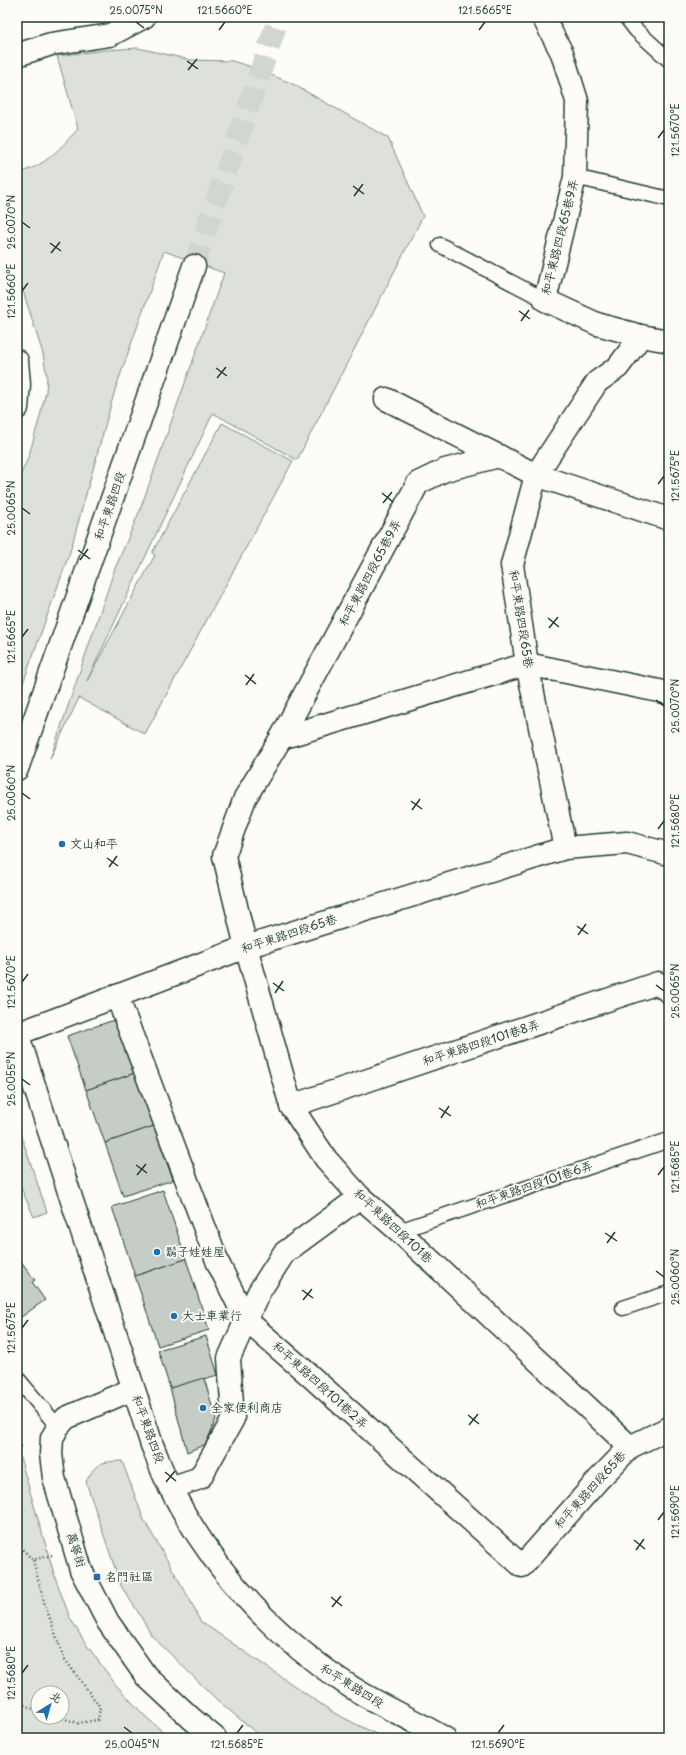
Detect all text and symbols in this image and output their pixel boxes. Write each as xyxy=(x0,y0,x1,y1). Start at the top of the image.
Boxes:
text: 25.0075°N xyxy=(109,2,163,17)
text: 121.5660°E xyxy=(197,2,253,17)
text: 121.5665°E xyxy=(458,2,512,17)
text: 121.5670°E xyxy=(667,103,682,157)
street label: 和平東路四段65巷9弄 xyxy=(536,177,582,297)
text: 25.0070°N xyxy=(3,194,18,249)
text: 121.5660°E xyxy=(3,263,18,319)
text: 121.5675°E xyxy=(667,450,682,502)
street label: 和平東路四段 xyxy=(89,469,129,543)
text: 25.0065°N xyxy=(3,480,18,536)
street label: 和平東路四段65巷9弄 xyxy=(333,516,405,629)
street label: 和平東路四段65巷 xyxy=(505,568,539,670)
text: 121.5665°E xyxy=(3,610,18,664)
text: 25.0070°N xyxy=(667,678,682,733)
text: 25.0060°N xyxy=(3,765,18,821)
text: 121.5680°E xyxy=(667,794,682,848)
place label: 文山和平 xyxy=(70,834,118,852)
marker: 文山和平 xyxy=(57,839,67,849)
street label: 和平東路四段65巷 xyxy=(238,909,339,957)
text: 121.5670°E xyxy=(3,955,18,1009)
text: 25.0065°N xyxy=(667,963,682,1019)
street label: 和平東路四段101巷8弄 xyxy=(420,1015,542,1069)
text: 25.0055°N xyxy=(3,1051,18,1106)
text: 121.5685°E xyxy=(667,1140,682,1194)
street label: 和平東路四段101巷6弄 xyxy=(473,1156,595,1213)
street label: 和平東路四段101巷 xyxy=(350,1184,437,1267)
place label: 鬍子娃娃屋 xyxy=(165,1242,225,1260)
marker: 鬍子娃娃屋 xyxy=(152,1247,162,1257)
text: 25.0060°N xyxy=(667,1249,682,1305)
text: 121.5675°E xyxy=(3,1302,18,1354)
place label: 大士車業行 xyxy=(182,1306,242,1324)
marker: 大士車業行 xyxy=(169,1311,179,1321)
street label: 和平東路四段101巷2弄 xyxy=(269,1336,372,1432)
street label: 和平東路四段 xyxy=(128,1392,170,1466)
place label: 全家便利商店 xyxy=(211,1398,283,1416)
marker: 全家便利商店 xyxy=(198,1403,208,1413)
street label: 和平東路四段65巷 xyxy=(549,1446,629,1532)
text: 121.5690°E xyxy=(667,1485,682,1539)
street label: 萬寧街 xyxy=(63,1530,91,1570)
place label: 名門社區 xyxy=(105,1567,153,1585)
marker: 名門社區 xyxy=(92,1572,102,1582)
text: 121.5680°E xyxy=(3,1646,18,1700)
street label: 和平東路四段 xyxy=(317,1658,388,1712)
north arrow xyxy=(30,1685,70,1725)
text: 北 xyxy=(47,1687,66,1707)
text: 25.0045°N xyxy=(105,1736,160,1751)
text: 121.5685°E xyxy=(210,1736,264,1751)
text: 121.5690°E xyxy=(471,1736,525,1751)

